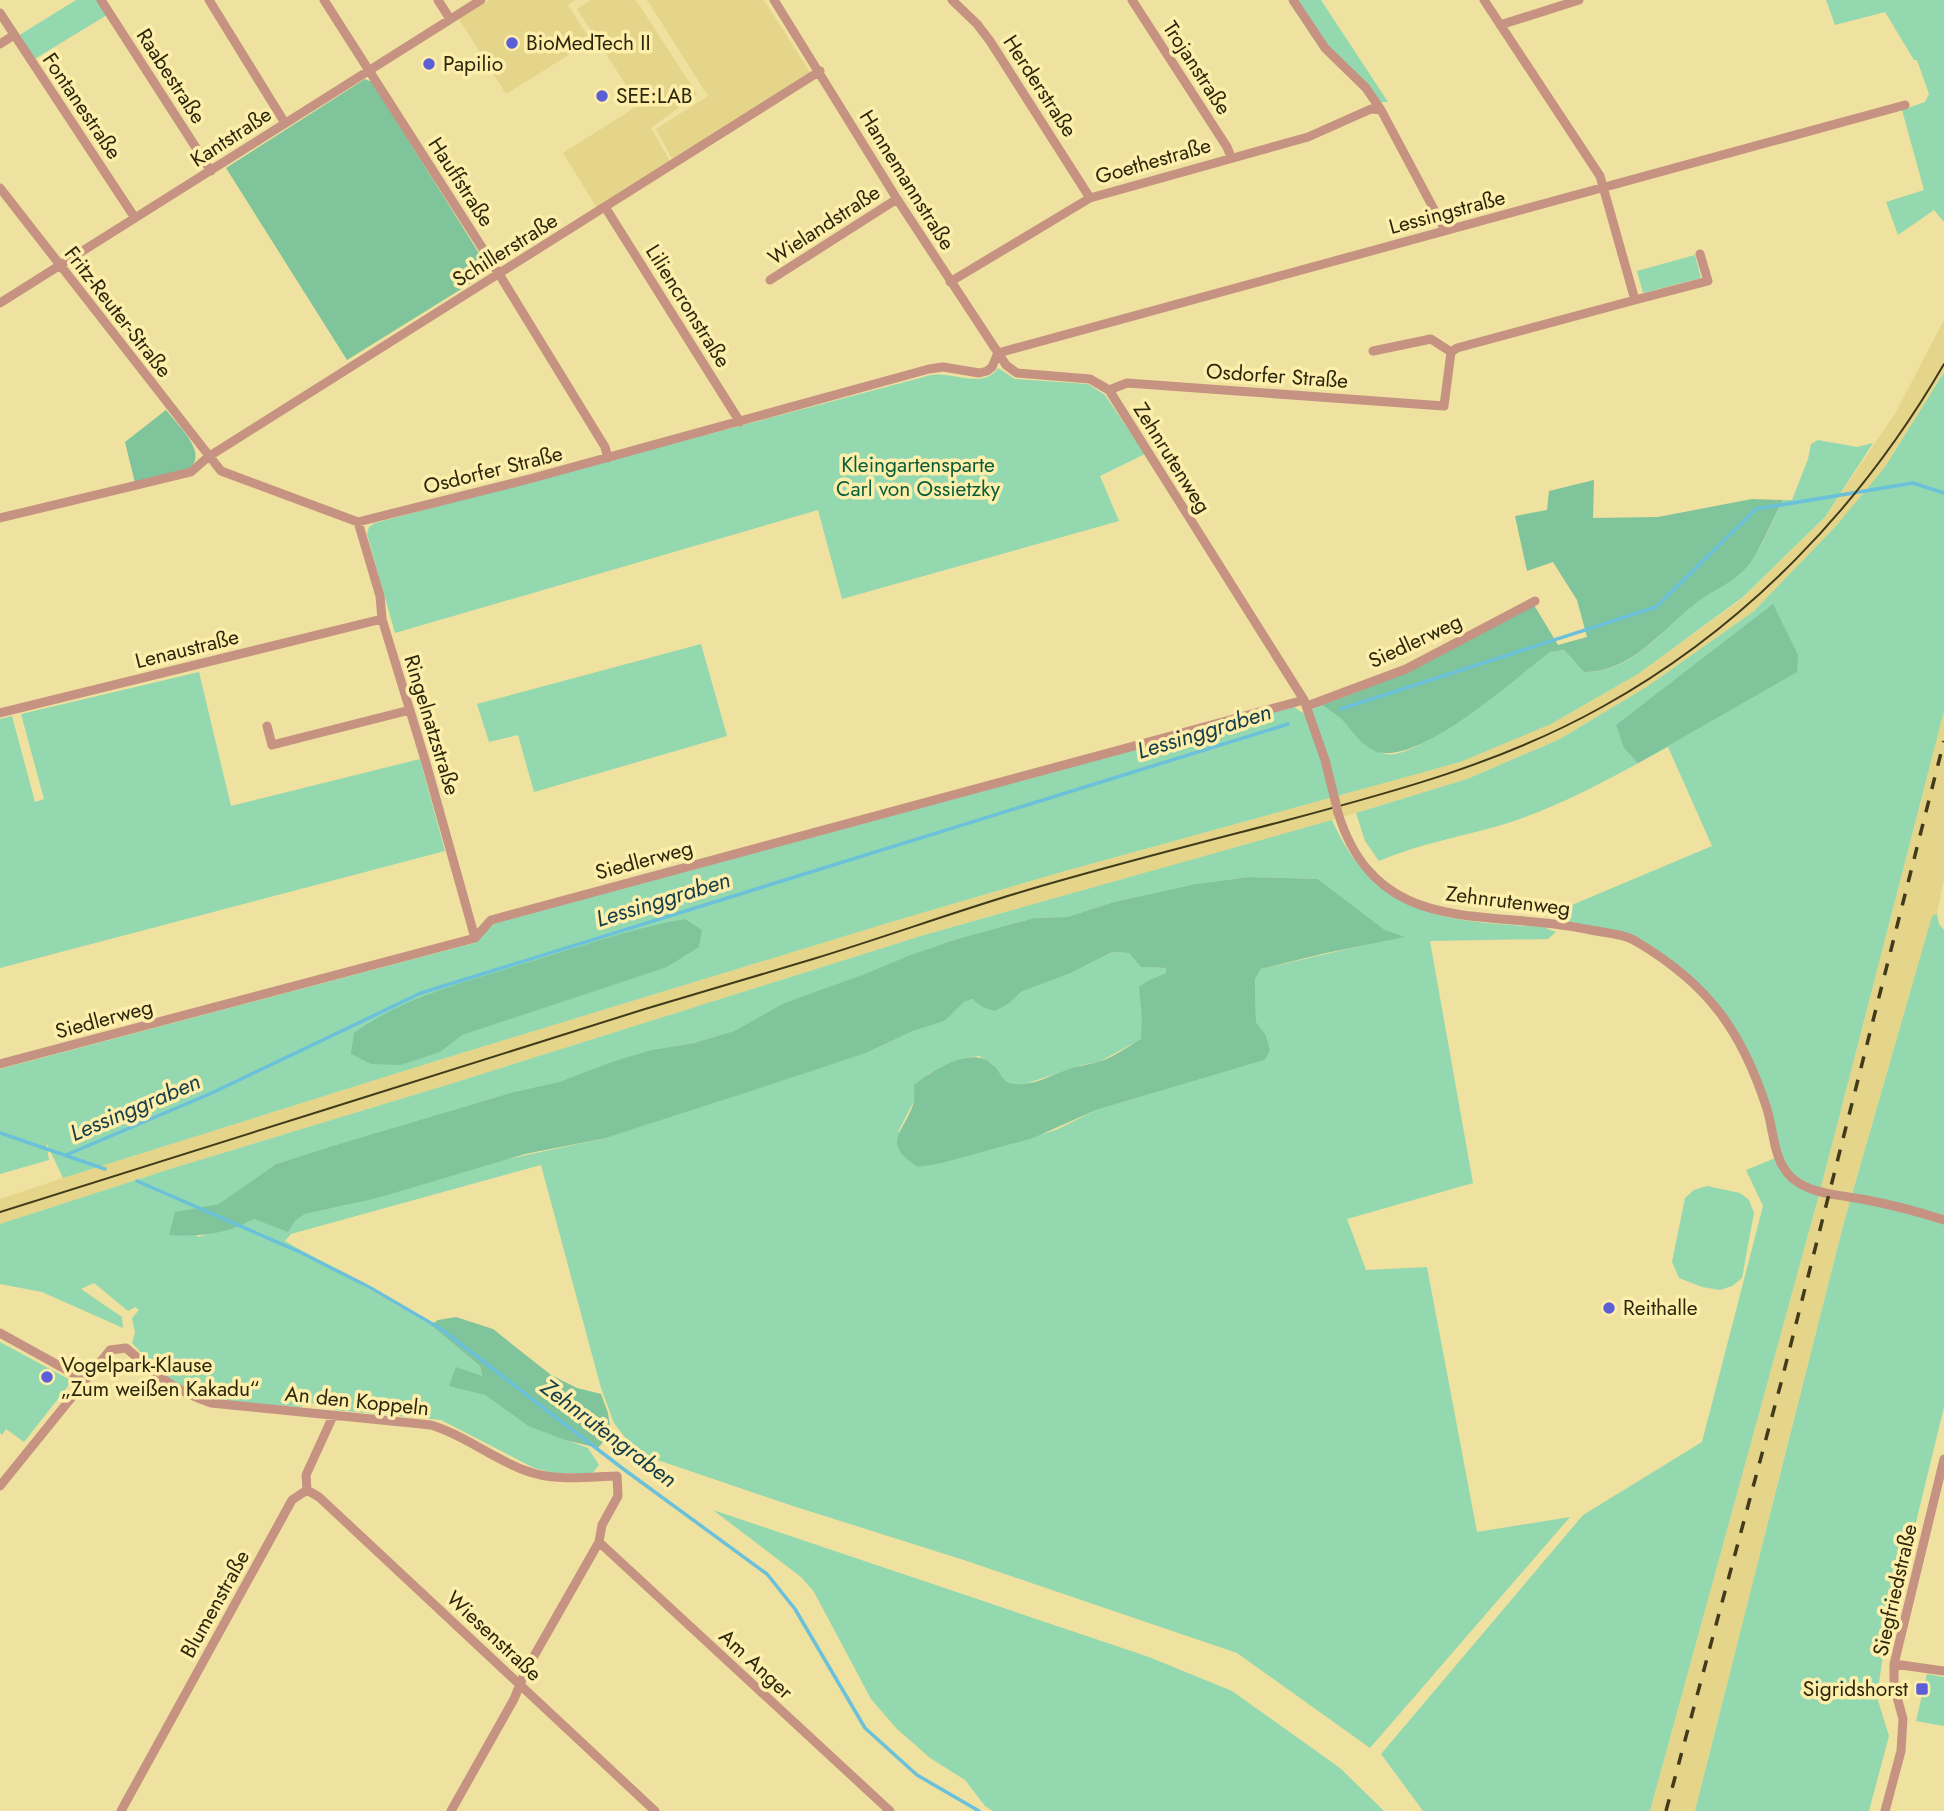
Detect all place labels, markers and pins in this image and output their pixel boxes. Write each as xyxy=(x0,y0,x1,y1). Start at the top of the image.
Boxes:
place label: BioMedTech II xyxy=(526,28,651,58)
marker: BioMedTech II xyxy=(504,35,520,51)
place label: Papilio xyxy=(443,49,503,79)
marker: Papilio xyxy=(421,56,437,72)
place label: SEE:LAB xyxy=(616,81,693,111)
marker: SEE:LAB xyxy=(594,88,610,104)
place label: Reithalle xyxy=(1623,1293,1698,1323)
marker: Reithalle xyxy=(1601,1300,1617,1316)
place label: Vogelpark-Klause „Zum weißen Kakadu“ xyxy=(61,1350,259,1404)
marker: Vogelpark-Klause „Zum weißen Kakadu“ xyxy=(39,1369,55,1385)
place label: Sigridshorst xyxy=(1803,1674,1908,1704)
marker: Sigridshorst xyxy=(1914,1681,1930,1697)

